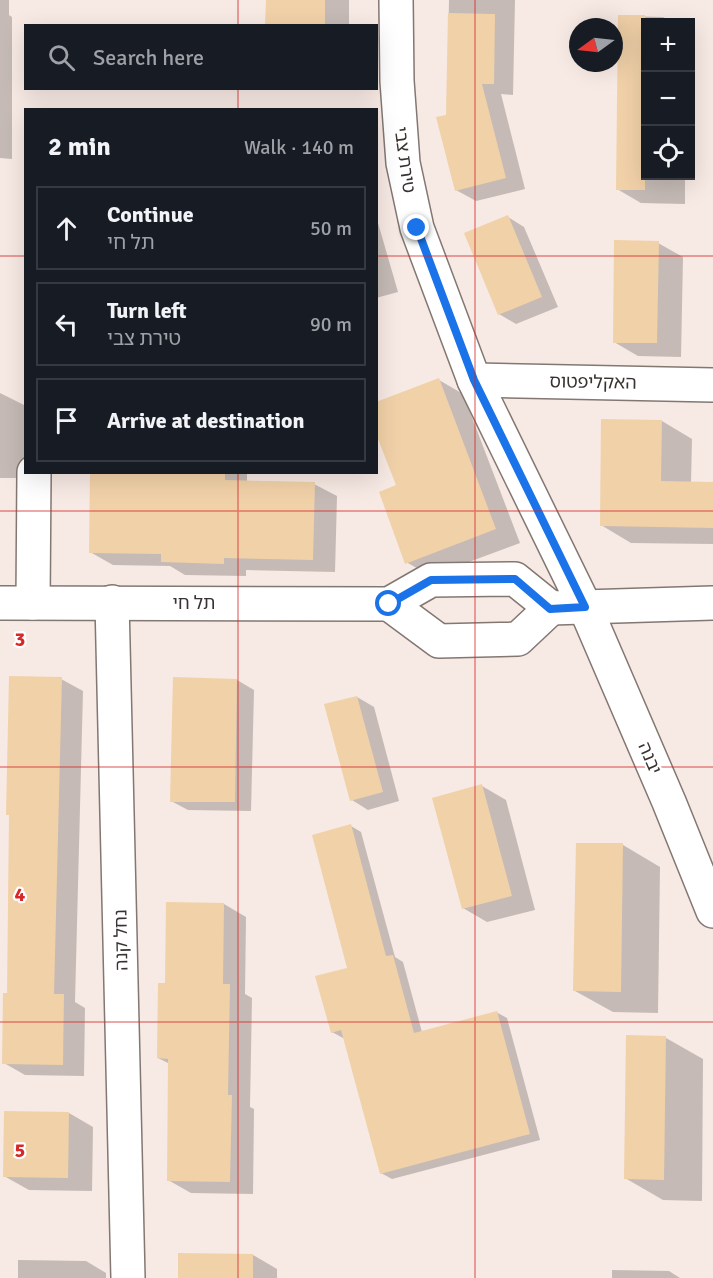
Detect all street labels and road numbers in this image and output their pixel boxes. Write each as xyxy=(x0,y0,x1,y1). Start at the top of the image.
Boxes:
street label: טירת צבי xyxy=(389,125,421,195)
street label: האקליפטוס xyxy=(549,370,637,394)
street label: תל חי xyxy=(173,592,215,614)
street label: יבנה xyxy=(634,739,666,777)
street label: נחל קנה xyxy=(109,909,133,971)

